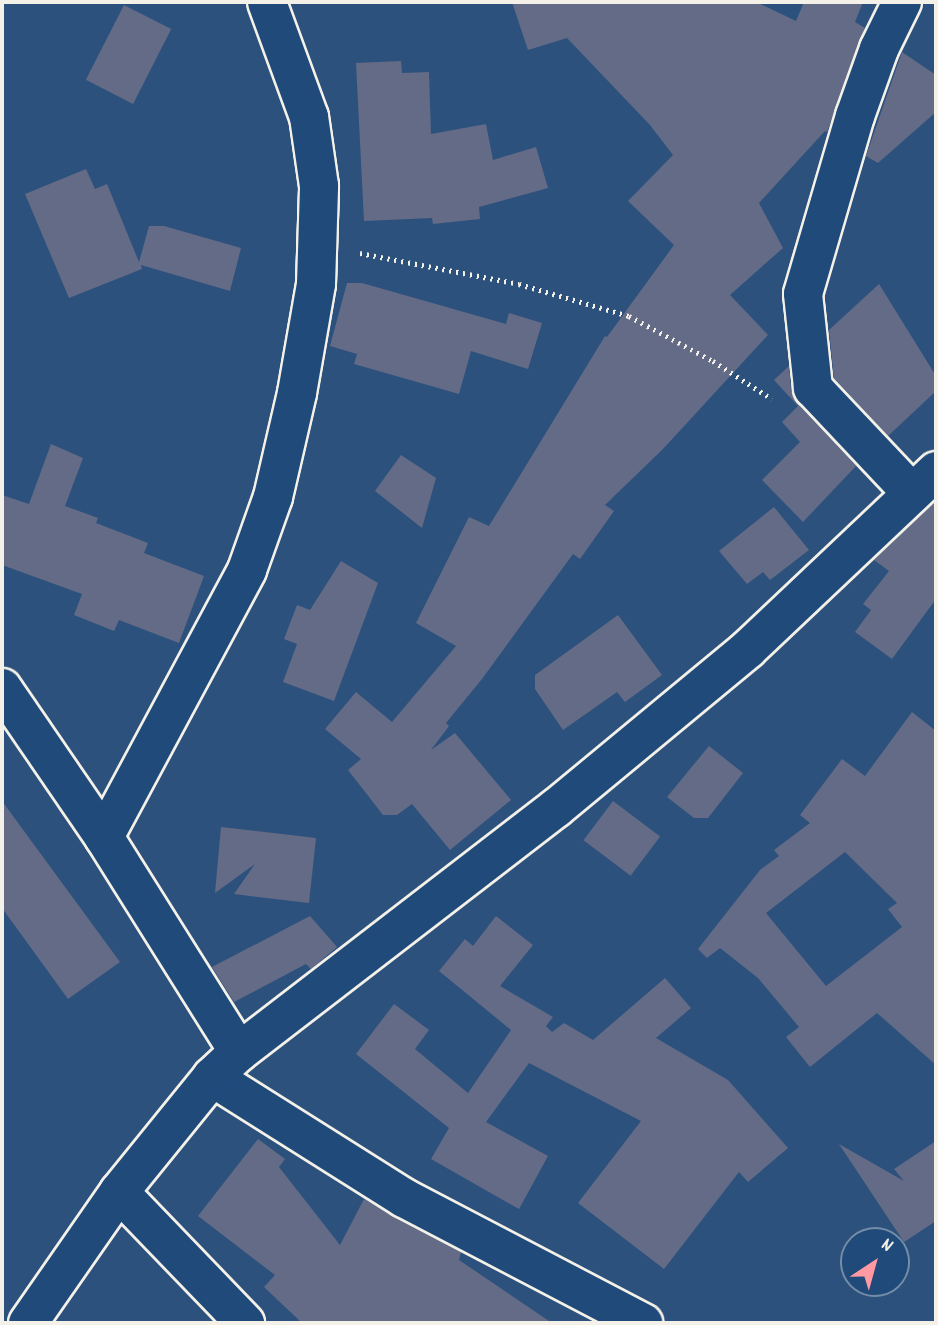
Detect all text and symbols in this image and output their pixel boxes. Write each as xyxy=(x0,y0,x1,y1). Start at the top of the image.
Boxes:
north arrow xyxy=(840,1227,910,1297)
text: N xyxy=(875,1233,898,1260)

